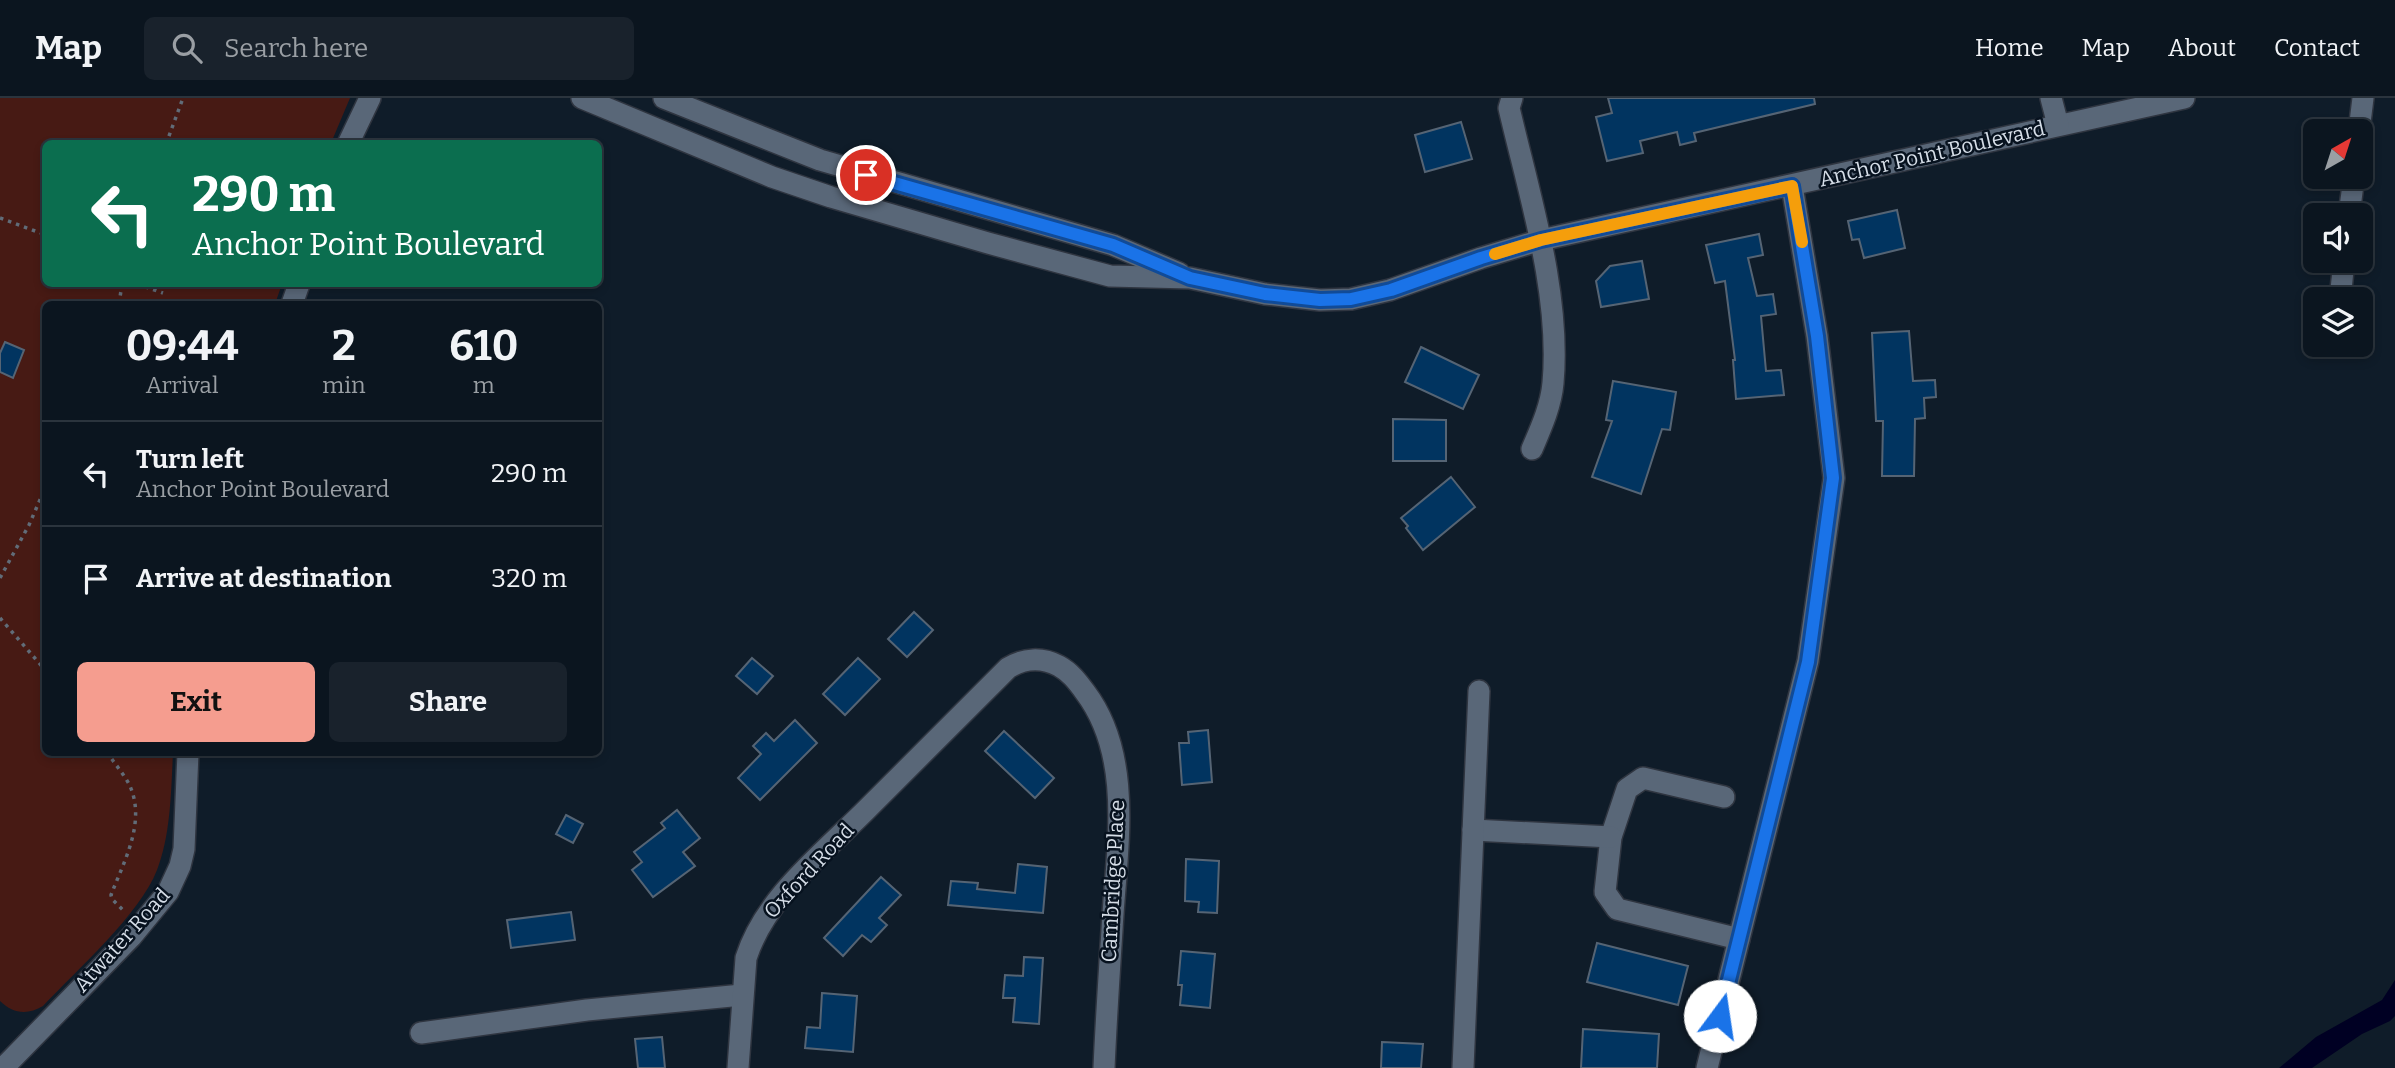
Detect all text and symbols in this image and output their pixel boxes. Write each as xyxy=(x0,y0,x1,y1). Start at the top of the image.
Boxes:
search box xyxy=(144,17,634,80)
text: Map xyxy=(35,28,102,68)
icon: search xyxy=(168,29,206,67)
text: Search here xyxy=(224,33,368,64)
text: Home xyxy=(1975,34,2044,62)
text: Map xyxy=(2082,34,2130,62)
text: About xyxy=(2168,34,2236,62)
text: Contact xyxy=(2274,34,2360,62)
street label: Anchor Point Boulevard xyxy=(1816,115,2048,193)
north arrow xyxy=(2303,119,2373,189)
map controls xyxy=(2303,119,2373,357)
pin xyxy=(836,145,896,205)
icon: arrive xyxy=(847,156,885,194)
text: 290 m xyxy=(192,165,335,224)
icon: left xyxy=(77,168,168,259)
button: sound xyxy=(2303,203,2373,273)
text: Anchor Point Boulevard xyxy=(192,225,544,263)
button: layers xyxy=(2303,287,2373,357)
text: 09:44 xyxy=(126,321,239,371)
text: 2 xyxy=(332,321,356,371)
text: 610 xyxy=(449,321,518,371)
text: Arrival xyxy=(146,371,219,399)
text: min xyxy=(322,371,366,399)
text: m xyxy=(473,371,495,399)
text: Turn left xyxy=(136,444,244,475)
icon: left xyxy=(77,455,115,493)
text: 290 m xyxy=(491,458,567,489)
text: Anchor Point Boulevard xyxy=(136,475,389,503)
icon: arrive xyxy=(77,560,115,598)
text: Arrive at destination xyxy=(136,563,391,594)
text: 320 m xyxy=(491,563,567,594)
button: Exit xyxy=(77,662,315,742)
button: Share xyxy=(329,662,567,742)
street label: Cambridge Place xyxy=(1096,799,1130,963)
street label: Oxford Road xyxy=(758,818,860,924)
street label: Atwater Road xyxy=(68,883,176,997)
position arrow xyxy=(1683,979,1757,1053)

